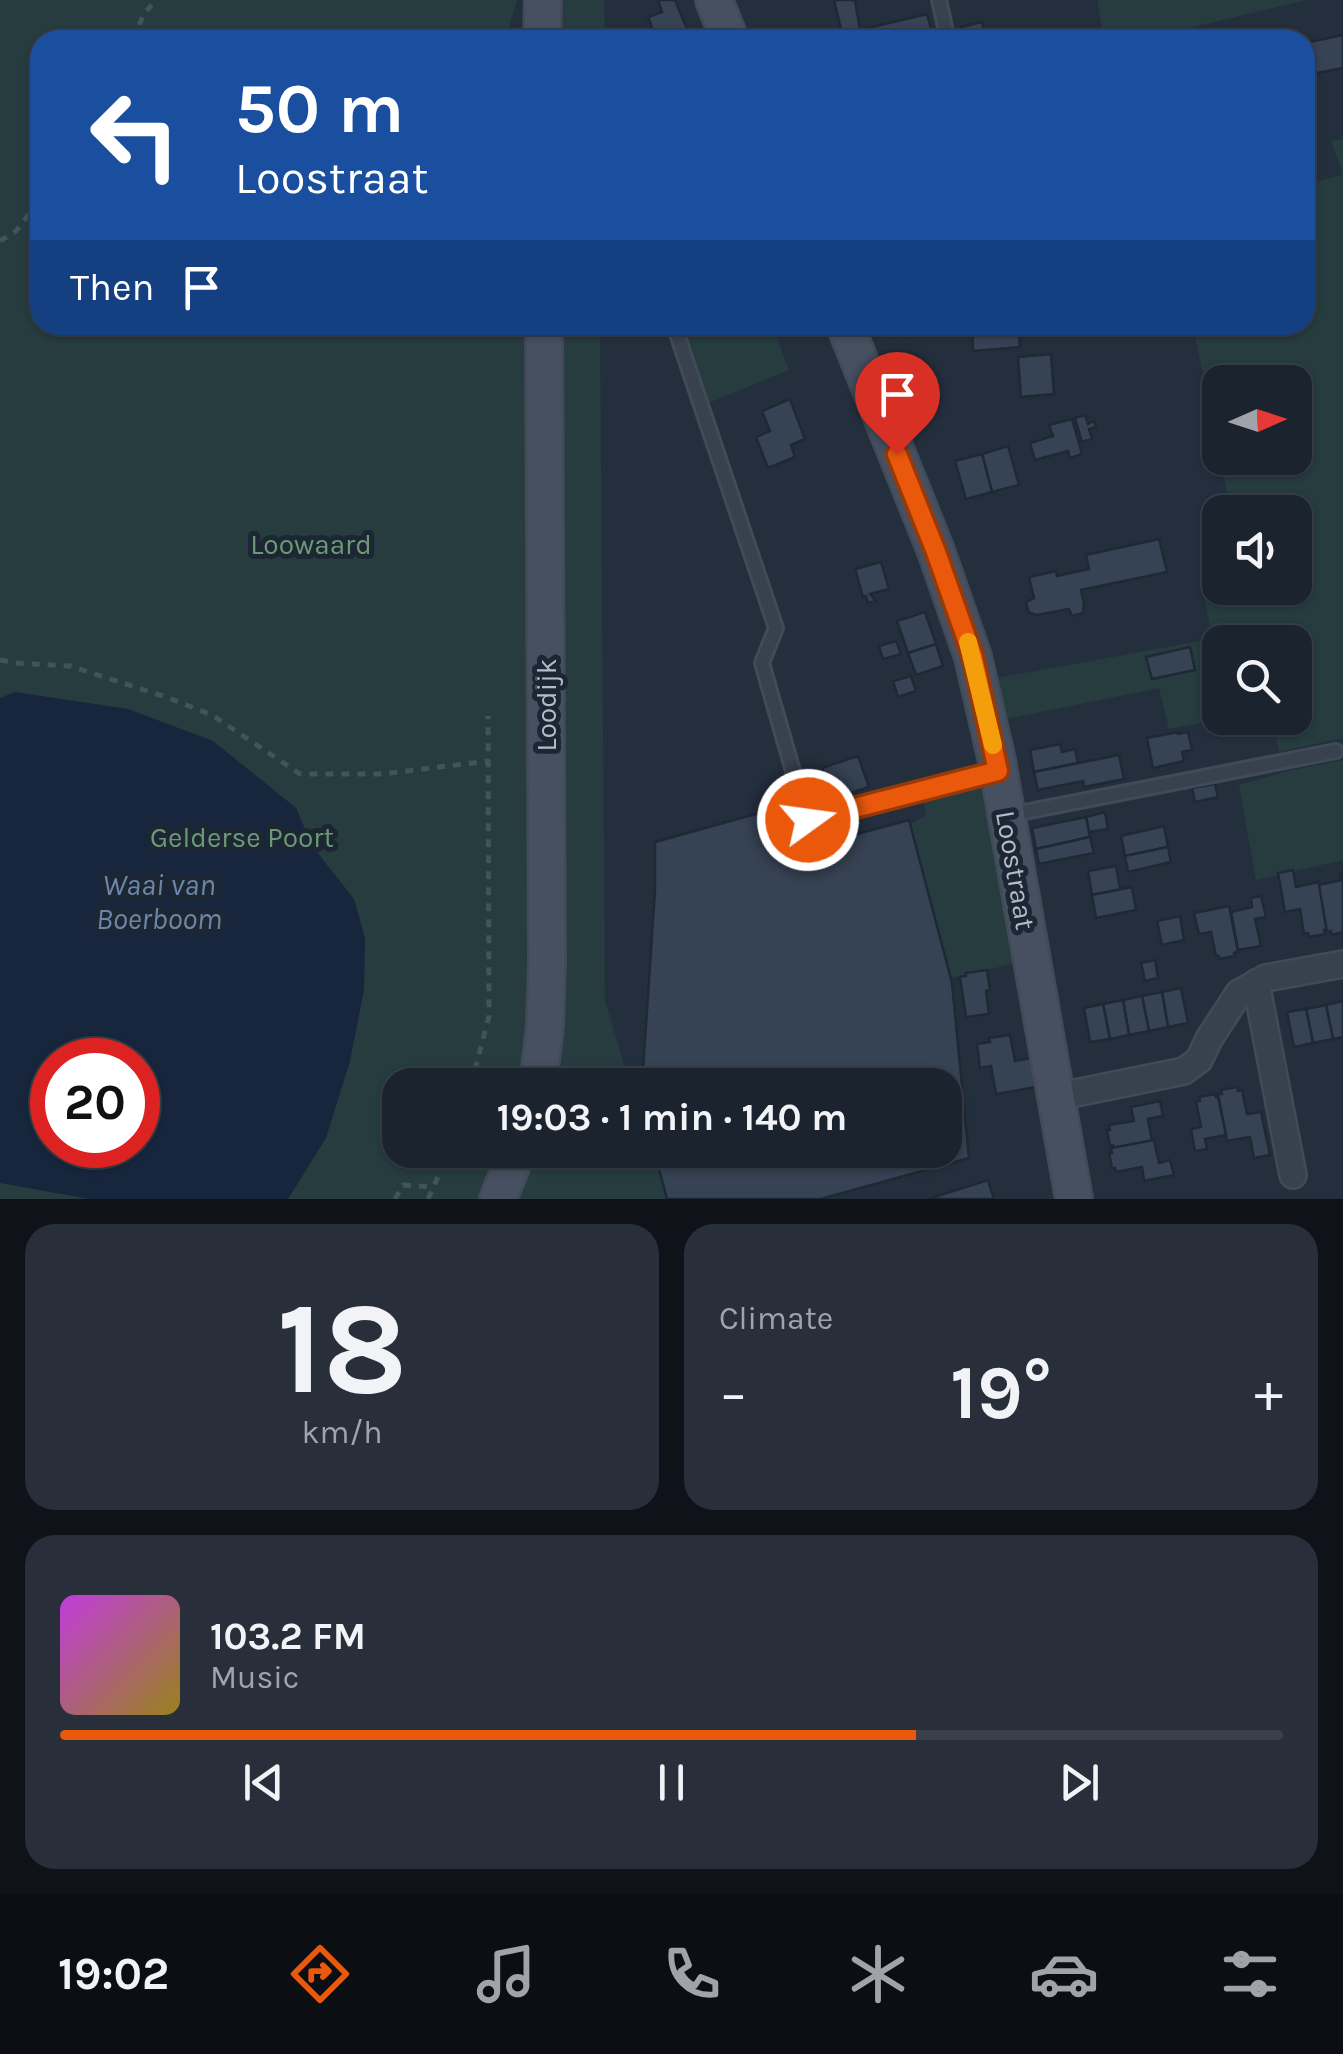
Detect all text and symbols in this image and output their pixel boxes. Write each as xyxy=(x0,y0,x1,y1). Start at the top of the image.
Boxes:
text: 50 m xyxy=(235,68,404,150)
icon: left xyxy=(70,70,200,200)
text: Loostraat xyxy=(235,152,429,204)
icon: arrive xyxy=(174,260,229,315)
text: Then xyxy=(70,265,154,310)
pin xyxy=(855,352,940,455)
north arrow xyxy=(1202,365,1312,475)
map controls xyxy=(1202,365,1312,735)
icon: arrive xyxy=(870,367,925,422)
button: sound xyxy=(1202,495,1312,605)
park label: Loowaard xyxy=(250,528,372,561)
button: search xyxy=(1202,625,1312,735)
street label: Loodijk xyxy=(530,658,563,752)
position arrow xyxy=(756,768,860,872)
street label: Loostraat xyxy=(989,808,1042,932)
park label: Gelderse Poort xyxy=(150,821,334,854)
water label: Waai van Boerboom xyxy=(96,867,222,937)
speed limit sign: 20 xyxy=(30,1038,160,1168)
text: 19:03 · 1 min · 140 m xyxy=(497,1095,847,1140)
text: 18 xyxy=(277,1273,407,1425)
text: Climate xyxy=(719,1300,833,1337)
text: 19° xyxy=(950,1349,1052,1437)
text: − xyxy=(719,1361,748,1425)
text: + xyxy=(1254,1361,1283,1425)
text: km/h xyxy=(301,1414,383,1451)
text: 103.2 FM xyxy=(210,1614,366,1659)
text: Music xyxy=(210,1659,299,1696)
icon: previous xyxy=(236,1755,291,1810)
icon: pause xyxy=(644,1755,699,1810)
icon: next xyxy=(1052,1755,1107,1810)
icon: directions xyxy=(285,1939,355,2009)
icon: music xyxy=(471,1939,541,2009)
icon: phone xyxy=(657,1939,727,2009)
icon: climate xyxy=(843,1939,913,2009)
icon: car xyxy=(1029,1939,1099,2009)
icon: filters xyxy=(1215,1939,1285,2009)
text: 19:02 xyxy=(58,1948,169,2000)

